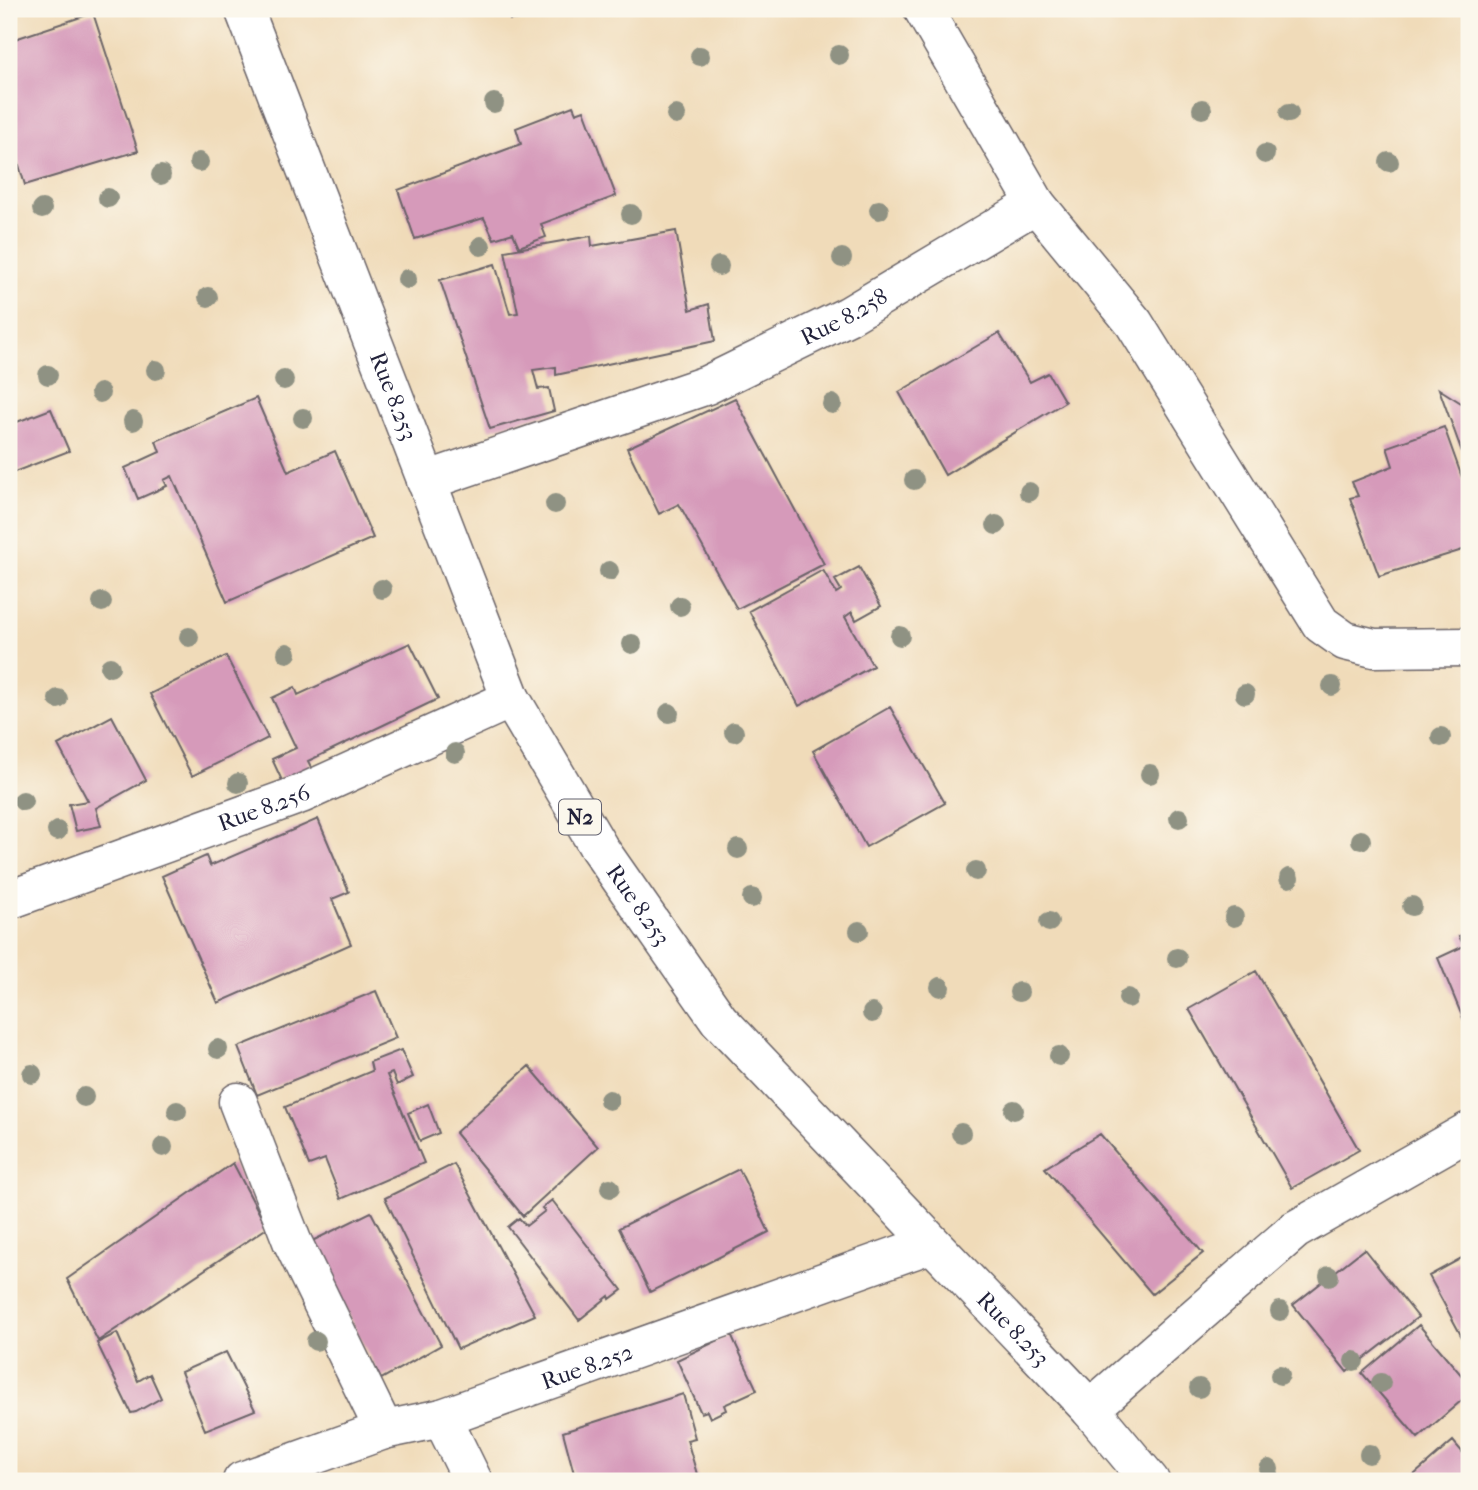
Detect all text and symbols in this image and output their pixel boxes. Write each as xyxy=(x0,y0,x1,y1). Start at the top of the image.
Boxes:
street label: Rue 8.258 xyxy=(796,282,892,351)
street label: Rue 8.253 xyxy=(364,348,423,444)
street label: Rue 8.256 xyxy=(214,778,315,837)
road number: N2 xyxy=(559,800,601,834)
street label: Rue 8.253 xyxy=(601,859,676,950)
street label: Rue 8.253 xyxy=(971,1286,1055,1371)
street label: Rue 8.252 xyxy=(538,1338,636,1395)

